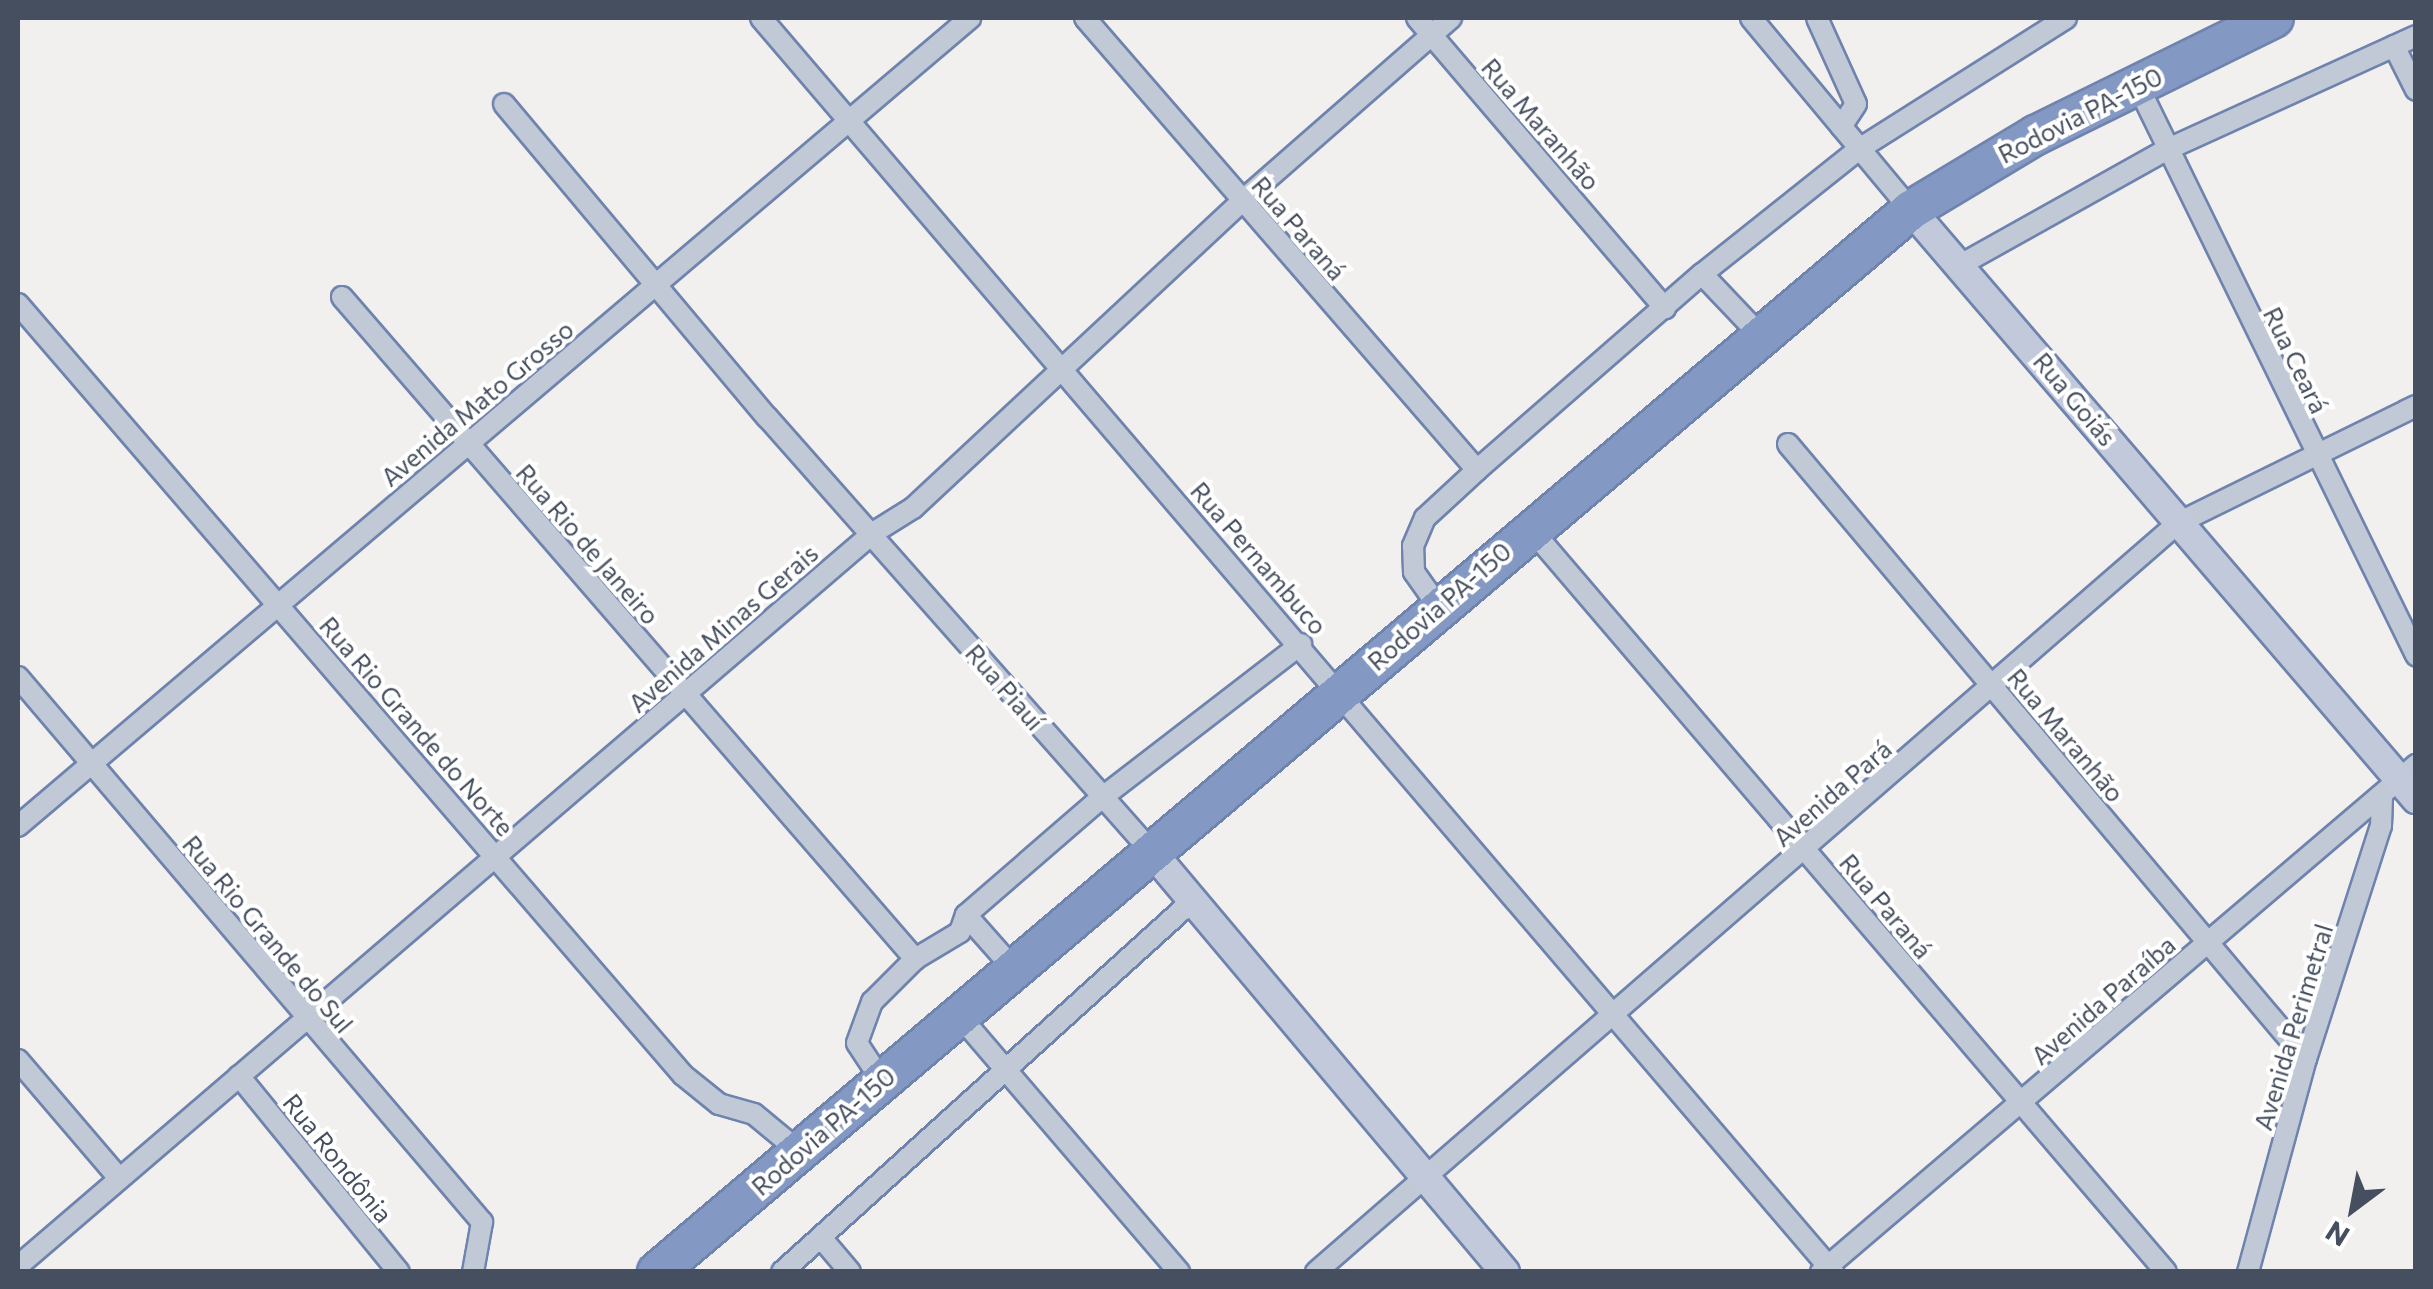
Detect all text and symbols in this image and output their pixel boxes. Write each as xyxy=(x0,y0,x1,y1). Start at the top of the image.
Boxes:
street label: Rua Maranhão xyxy=(1476,52,1606,196)
street label: Rodovia PA-150 xyxy=(1993,61,2167,169)
street label: Rua Paraná xyxy=(1246,170,1352,286)
street label: Rua Ceará xyxy=(2257,302,2335,418)
street label: Avenida Mato Grosso xyxy=(375,314,579,492)
street label: Rua Goiás xyxy=(2027,346,2123,452)
street label: Rua Rio de Janeiro xyxy=(510,458,666,630)
street label: Rua Pernambuco xyxy=(1185,476,1333,640)
street label: Rodovia PA-150 xyxy=(1361,536,1517,676)
street label: Avenida Minas Gerais xyxy=(622,538,824,718)
street label: Rua Rio Grande do Norte xyxy=(314,610,520,842)
street label: Rua Piauí xyxy=(960,638,1050,736)
street label: Rua Maranhão xyxy=(2002,662,2130,808)
street label: Avenida Pará xyxy=(1767,734,1897,852)
street label: Rua Rio Grande do Sul xyxy=(177,829,359,1039)
street label: Rua Paraná xyxy=(1834,848,1938,964)
street label: Avenida Perimetral xyxy=(2247,920,2339,1134)
street label: Avenida Paraíba xyxy=(2025,929,2181,1071)
street label: Rodovia PA-150 xyxy=(745,1061,901,1201)
street label: Rua Rondônia xyxy=(277,1088,399,1228)
north arrow xyxy=(2303,1159,2403,1259)
text: N xyxy=(2319,1214,2355,1254)

